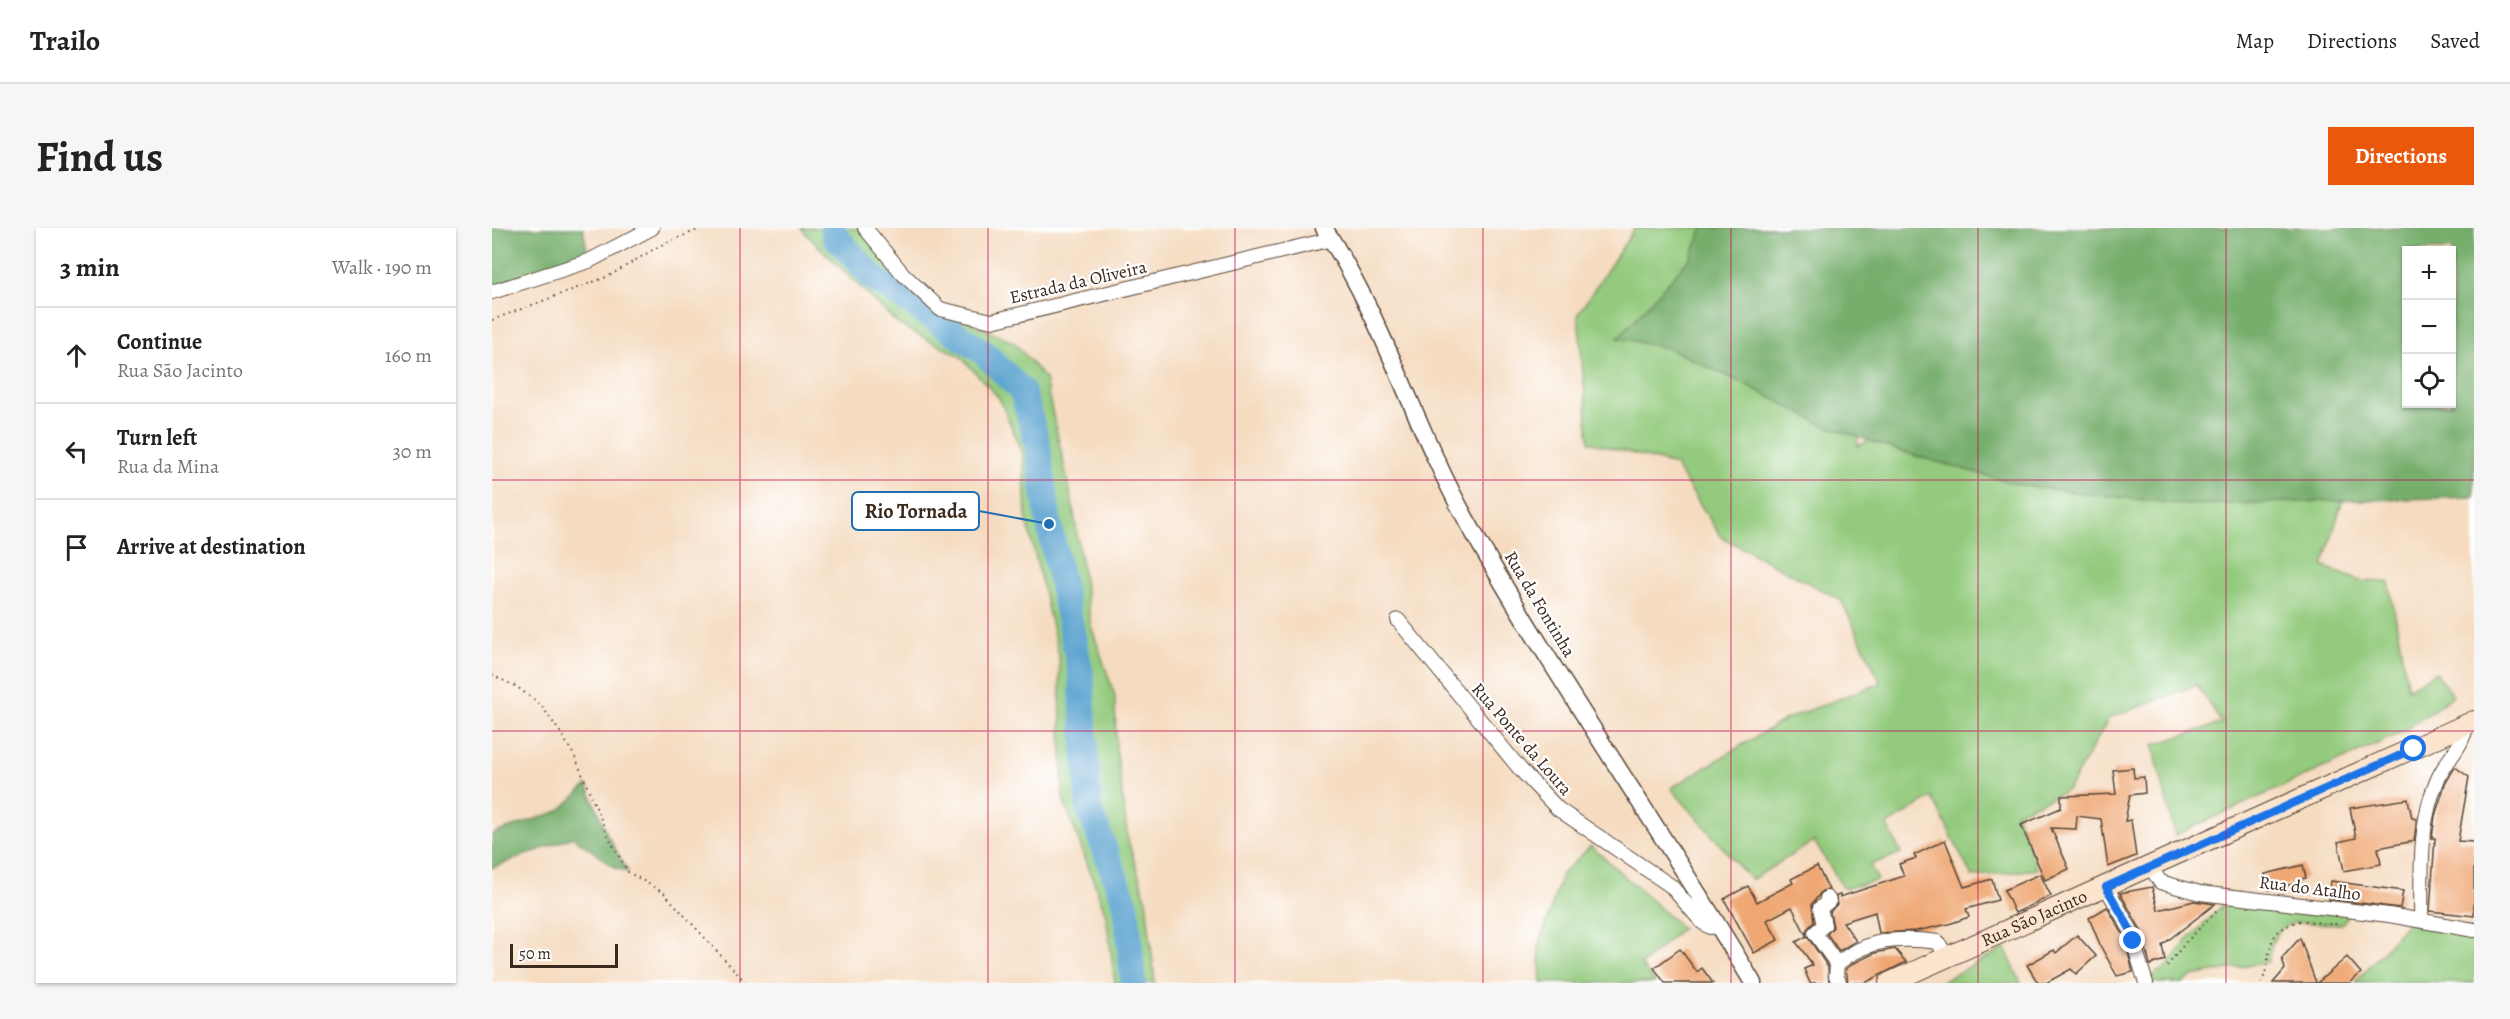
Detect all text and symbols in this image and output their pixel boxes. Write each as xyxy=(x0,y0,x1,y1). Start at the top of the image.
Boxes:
text: Trailo xyxy=(30,22,100,60)
text: Map xyxy=(2236,27,2274,55)
text: Directions xyxy=(2307,27,2397,55)
text: Saved xyxy=(2430,27,2480,55)
button: Directions xyxy=(2328,127,2474,185)
text: Find us xyxy=(36,128,163,185)
map controls xyxy=(2402,246,2456,408)
button: + xyxy=(2402,246,2456,300)
text: 3 min xyxy=(60,250,120,285)
text: Walk · 190 m xyxy=(332,254,432,281)
street label: Estrada da Oliveira xyxy=(1007,254,1150,309)
button: − xyxy=(2402,300,2456,354)
text: Continue xyxy=(117,327,202,357)
icon: ahead xyxy=(60,339,93,372)
text: 160 m xyxy=(385,342,432,369)
button: locate xyxy=(2402,354,2456,408)
text: Rua São Jacinto xyxy=(117,357,243,384)
text: Turn left xyxy=(117,423,197,453)
icon: left xyxy=(60,435,93,468)
text: 30 m xyxy=(392,438,432,465)
text: Rua da Mina xyxy=(117,453,219,480)
callout: Rio Tornada xyxy=(852,492,979,530)
text: Rio Tornada xyxy=(865,498,968,525)
icon: arrive xyxy=(60,531,93,564)
text: Arrive at destination xyxy=(117,532,306,562)
street label: Rua da Fontinha xyxy=(1499,546,1581,662)
street label: Rua Ponte da Loura xyxy=(1466,677,1578,801)
route start xyxy=(2400,735,2426,761)
street label: Rua do Atalho xyxy=(2258,870,2362,906)
street label: Rua São Jacinto xyxy=(1977,884,2091,952)
route end xyxy=(2119,927,2145,953)
scale bar xyxy=(510,941,618,968)
text: 50 m xyxy=(519,943,551,965)

